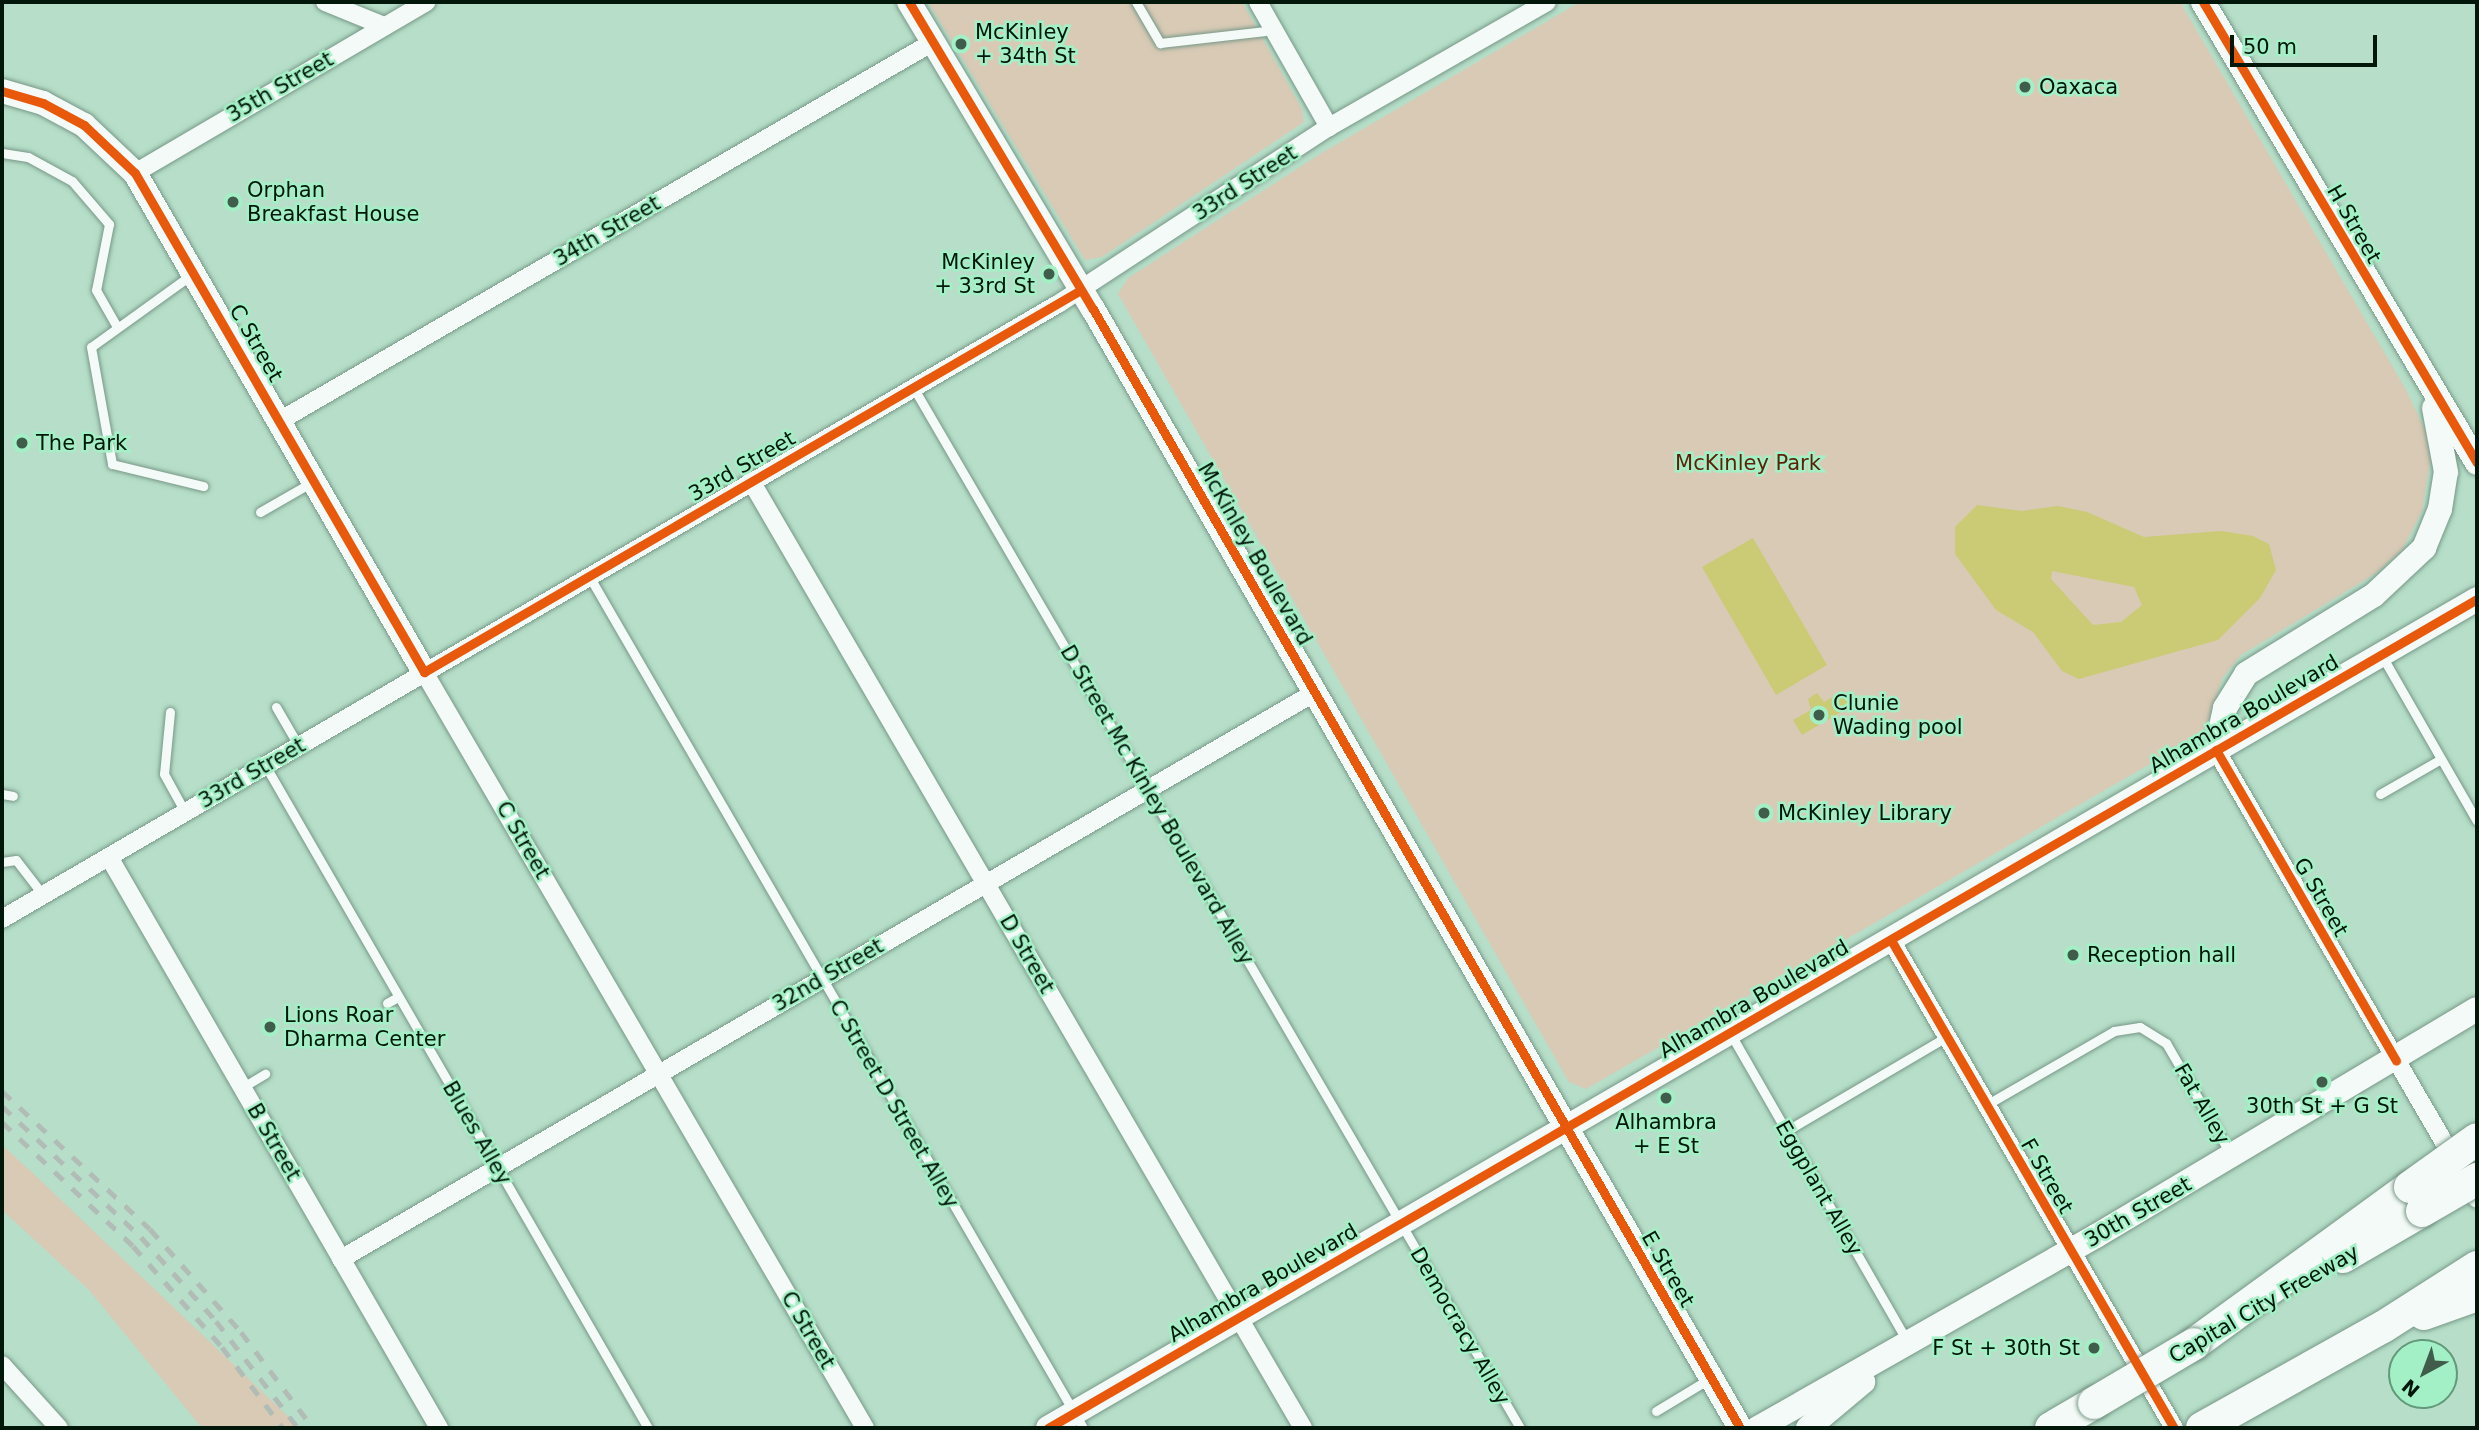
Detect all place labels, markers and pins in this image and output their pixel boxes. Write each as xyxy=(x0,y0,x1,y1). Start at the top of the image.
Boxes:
place label: McKinley + 34th St xyxy=(975,19,1076,69)
marker: McKinley + 34th St xyxy=(953,36,969,52)
place label: Oaxaca xyxy=(2039,74,2118,100)
marker: Oaxaca xyxy=(2017,79,2033,95)
place label: Orphan Breakfast House xyxy=(247,177,419,227)
marker: Orphan Breakfast House xyxy=(225,194,241,210)
place label: McKinley + 33rd St xyxy=(934,249,1035,299)
marker: McKinley + 33rd St xyxy=(1041,266,1057,282)
place label: The Park xyxy=(36,430,127,456)
marker: The Park xyxy=(14,435,30,451)
place label: Clunie Wading pool xyxy=(1833,690,1963,740)
marker: Clunie Wading pool xyxy=(1811,707,1827,723)
place label: McKinley Library xyxy=(1778,800,1952,826)
marker: McKinley Library xyxy=(1756,805,1772,821)
place label: Reception hall xyxy=(2087,942,2236,968)
marker: Reception hall xyxy=(2065,947,2081,963)
place label: Lions Roar Dharma Center xyxy=(284,1002,445,1052)
marker: Lions Roar Dharma Center xyxy=(262,1019,278,1035)
marker: 30th St + G St xyxy=(2314,1074,2330,1090)
marker: Alhambra + E St xyxy=(1658,1090,1674,1106)
place label: 30th St + G St xyxy=(2246,1093,2398,1119)
place label: Alhambra + E St xyxy=(1615,1109,1717,1159)
place label: F St + 30th St xyxy=(1932,1335,2080,1361)
marker: F St + 30th St xyxy=(2086,1340,2102,1356)

